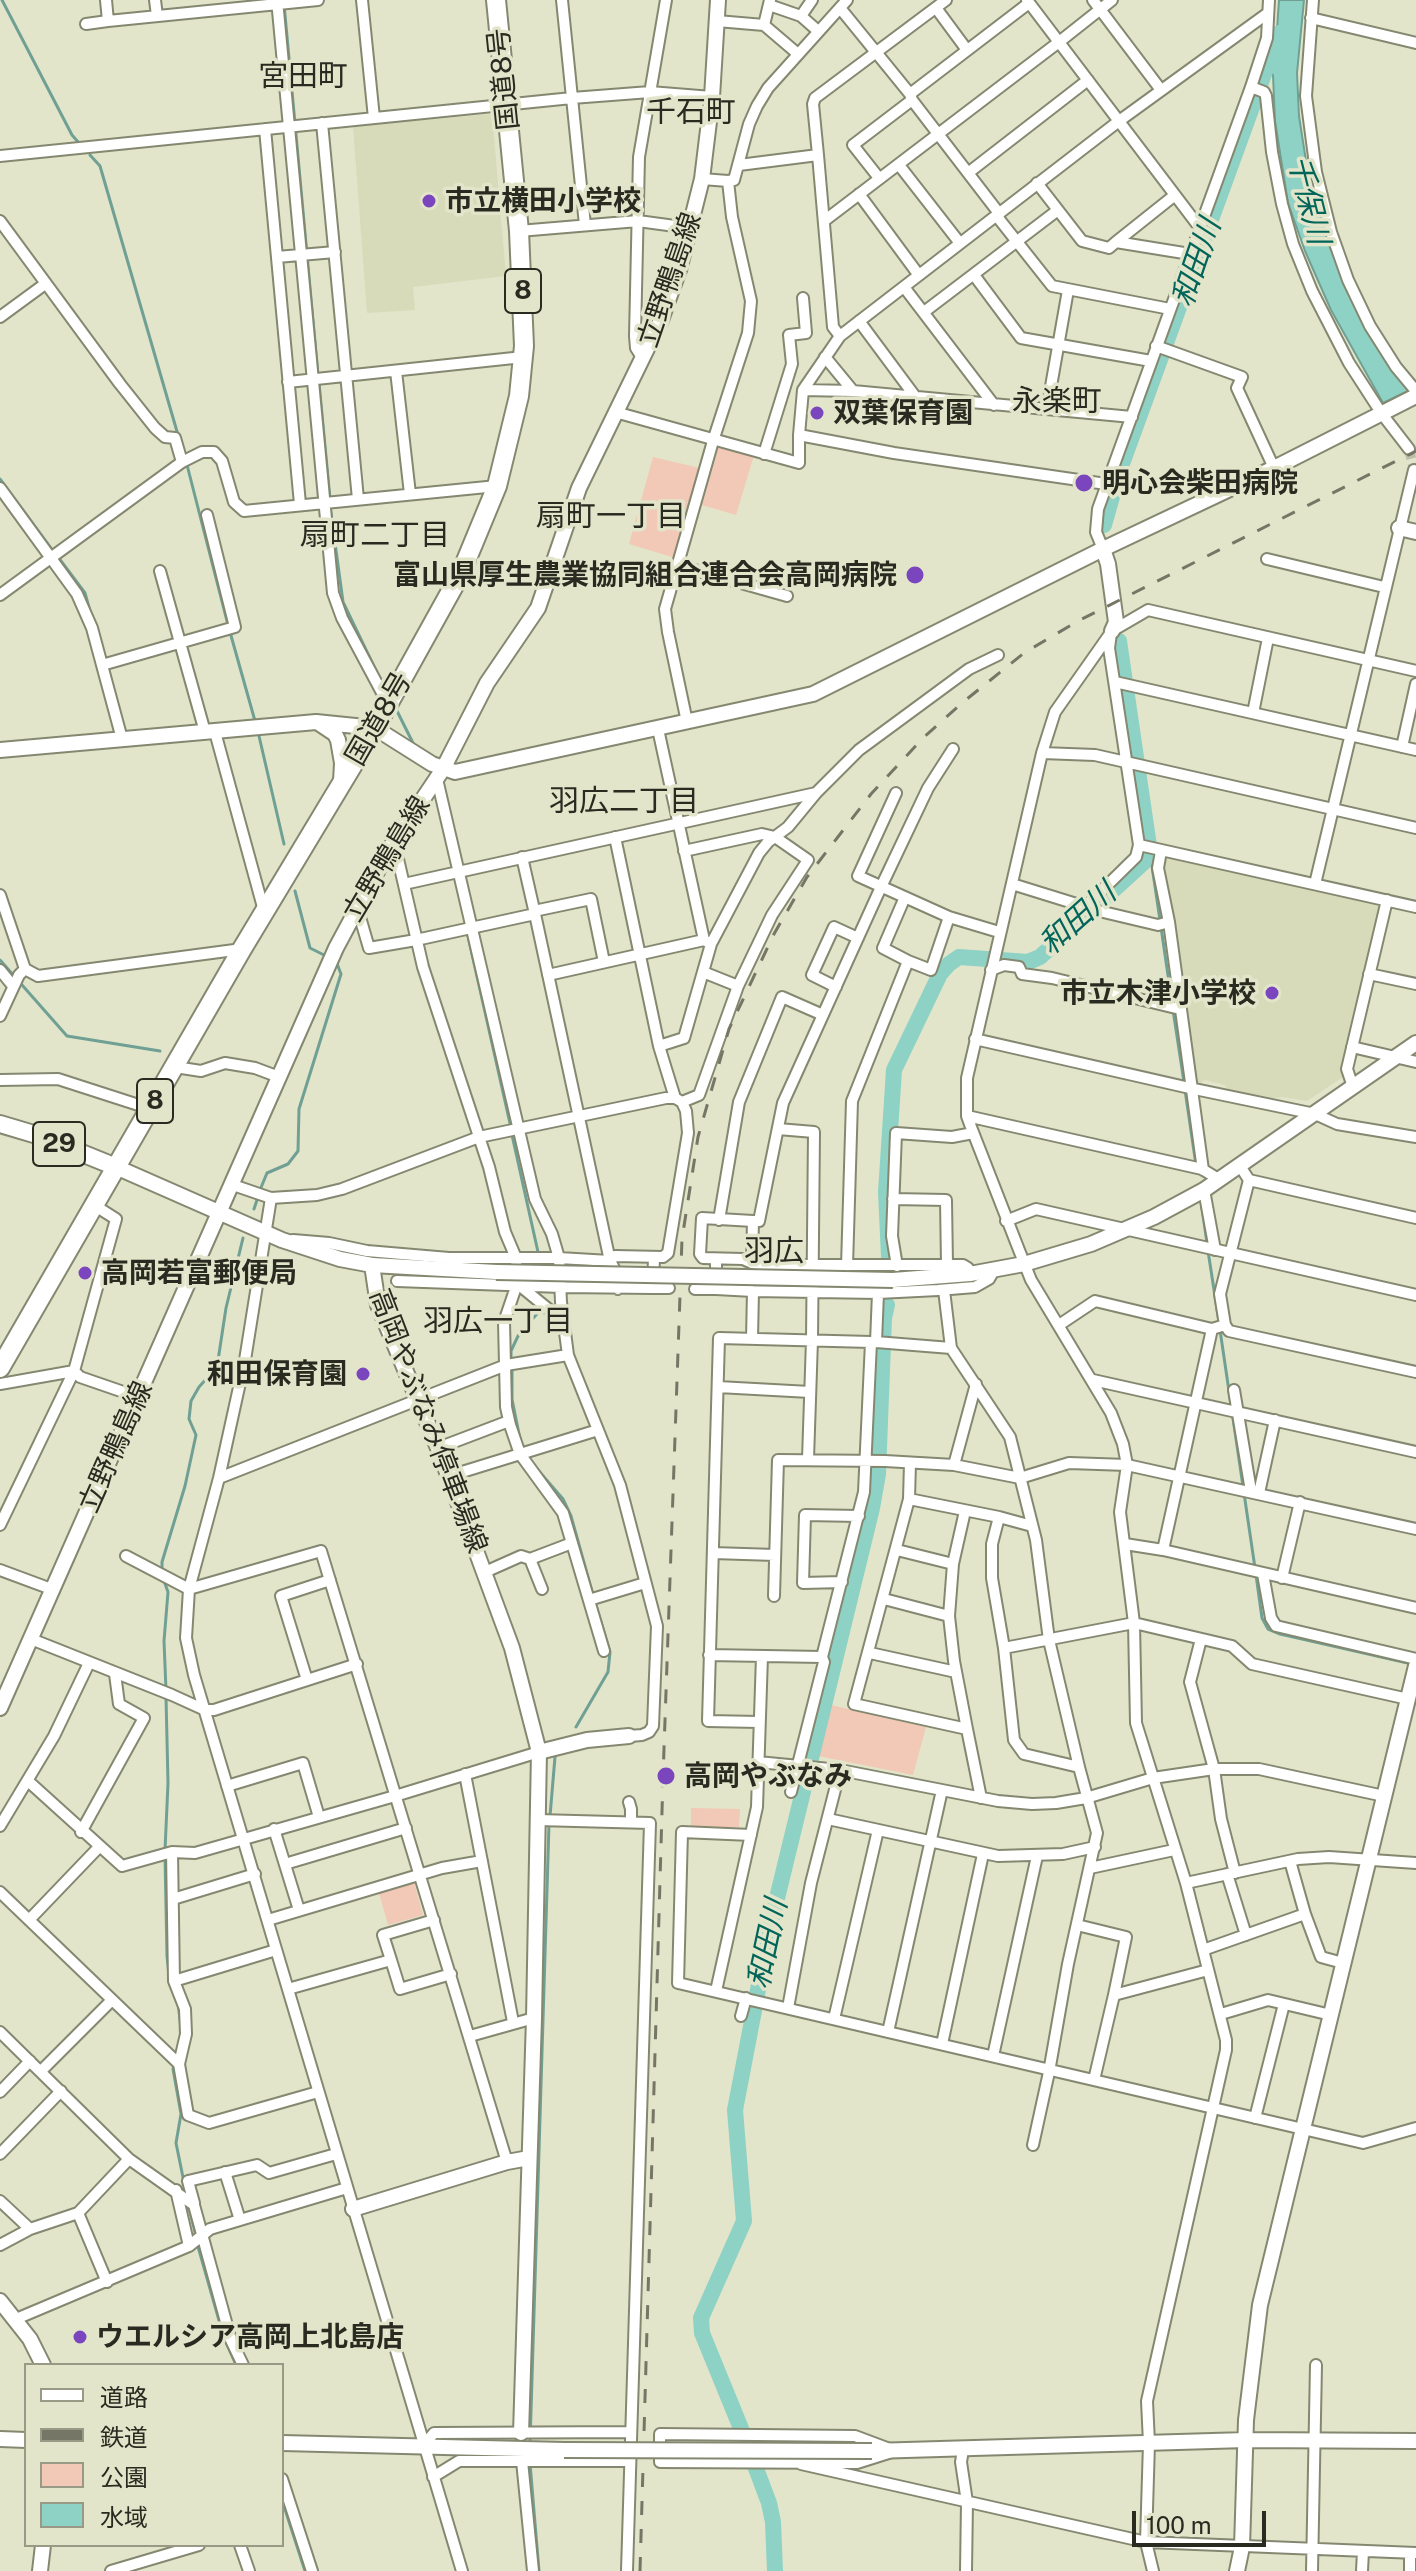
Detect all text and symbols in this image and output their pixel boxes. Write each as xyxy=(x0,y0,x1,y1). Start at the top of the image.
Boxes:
street label: 国道8号 xyxy=(482,26,526,132)
district label: 宮田町 xyxy=(258,59,348,95)
district label: 千石町 xyxy=(646,95,736,131)
water label: 千保川 xyxy=(1280,152,1336,248)
place label: 市立横田小学校 xyxy=(445,184,641,218)
marker: 市立横田小学校 xyxy=(420,192,438,210)
street label: 立野鴨島線 xyxy=(631,208,709,352)
water label: 和田川 xyxy=(1165,215,1229,311)
road number: 8 xyxy=(505,269,541,313)
district label: 永楽町 xyxy=(1012,384,1102,420)
place label: 双葉保育園 xyxy=(833,396,973,430)
marker: 双葉保育園 xyxy=(808,404,826,422)
place label: 明心会柴田病院 xyxy=(1102,466,1298,500)
marker: 明心会柴田病院 xyxy=(1073,472,1095,494)
district label: 扇町一丁目 xyxy=(536,499,686,535)
district label: 扇町二丁目 xyxy=(300,518,450,554)
place label: 富山県厚生農業協同組合連合会高岡病院 xyxy=(393,558,897,592)
marker: 富山県厚生農業協同組合連合会高岡病院 xyxy=(904,564,926,586)
street label: 国道8号 xyxy=(339,666,419,772)
district label: 羽広二丁目 xyxy=(549,784,699,820)
street label: 立野鴨島線 xyxy=(337,790,437,928)
water label: 和田川 xyxy=(1033,876,1123,962)
place label: 市立木津小学校 xyxy=(1060,976,1256,1010)
marker: 市立木津小学校 xyxy=(1263,984,1281,1002)
road number: 8 xyxy=(137,1079,173,1123)
road number: 29 xyxy=(33,1122,85,1166)
district label: 羽広 xyxy=(744,1234,804,1270)
place label: 高岡若富郵便局 xyxy=(101,1256,297,1290)
marker: 高岡若富郵便局 xyxy=(76,1264,94,1282)
street label: 高岡やぶなみ停車場線 xyxy=(362,1284,494,1558)
district label: 羽広一丁目 xyxy=(423,1304,573,1340)
place label: 和田保育園 xyxy=(207,1357,347,1391)
marker: 和田保育園 xyxy=(354,1365,372,1383)
street label: 立野鴨島線 xyxy=(72,1376,160,1518)
place label: 高岡やぶなみ xyxy=(684,1759,852,1793)
marker: 高岡やぶなみ xyxy=(655,1765,677,1787)
water label: 和田川 xyxy=(741,1896,795,1992)
place label: ウエルシア高岡上北島店 xyxy=(96,2320,404,2354)
marker: ウエルシア高岡上北島店 xyxy=(71,2328,89,2346)
legend xyxy=(24,2363,284,2547)
text: 道路 xyxy=(100,2383,148,2411)
text: 鉄道 xyxy=(100,2423,148,2451)
text: 公園 xyxy=(100,2463,148,2491)
scale bar xyxy=(1136,2495,1270,2545)
text: 水域 xyxy=(100,2503,148,2531)
text: 100 m xyxy=(1146,2511,1212,2539)

